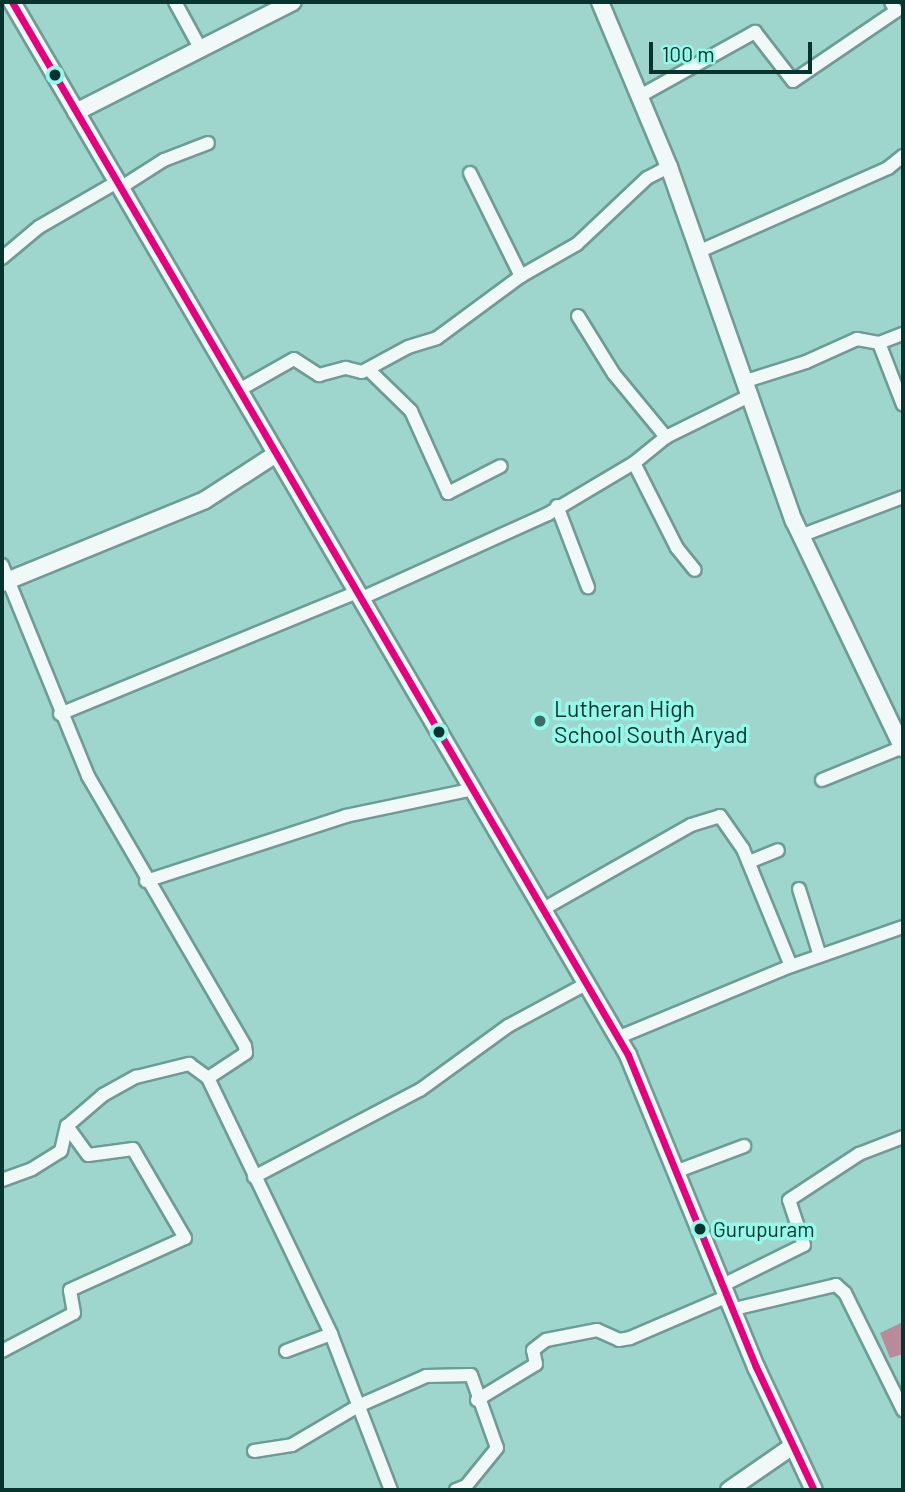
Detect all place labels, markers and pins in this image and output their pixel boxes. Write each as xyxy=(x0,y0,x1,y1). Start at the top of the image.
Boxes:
unlabelled marker xyxy=(48,68,62,82)
place label: Lutheran High School South Aryad xyxy=(554,694,748,748)
marker: Lutheran High School South Aryad xyxy=(532,713,548,729)
unlabelled marker xyxy=(432,725,446,739)
place label: Gurupuram xyxy=(713,1216,815,1242)
marker: Gurupuram xyxy=(693,1222,707,1236)

